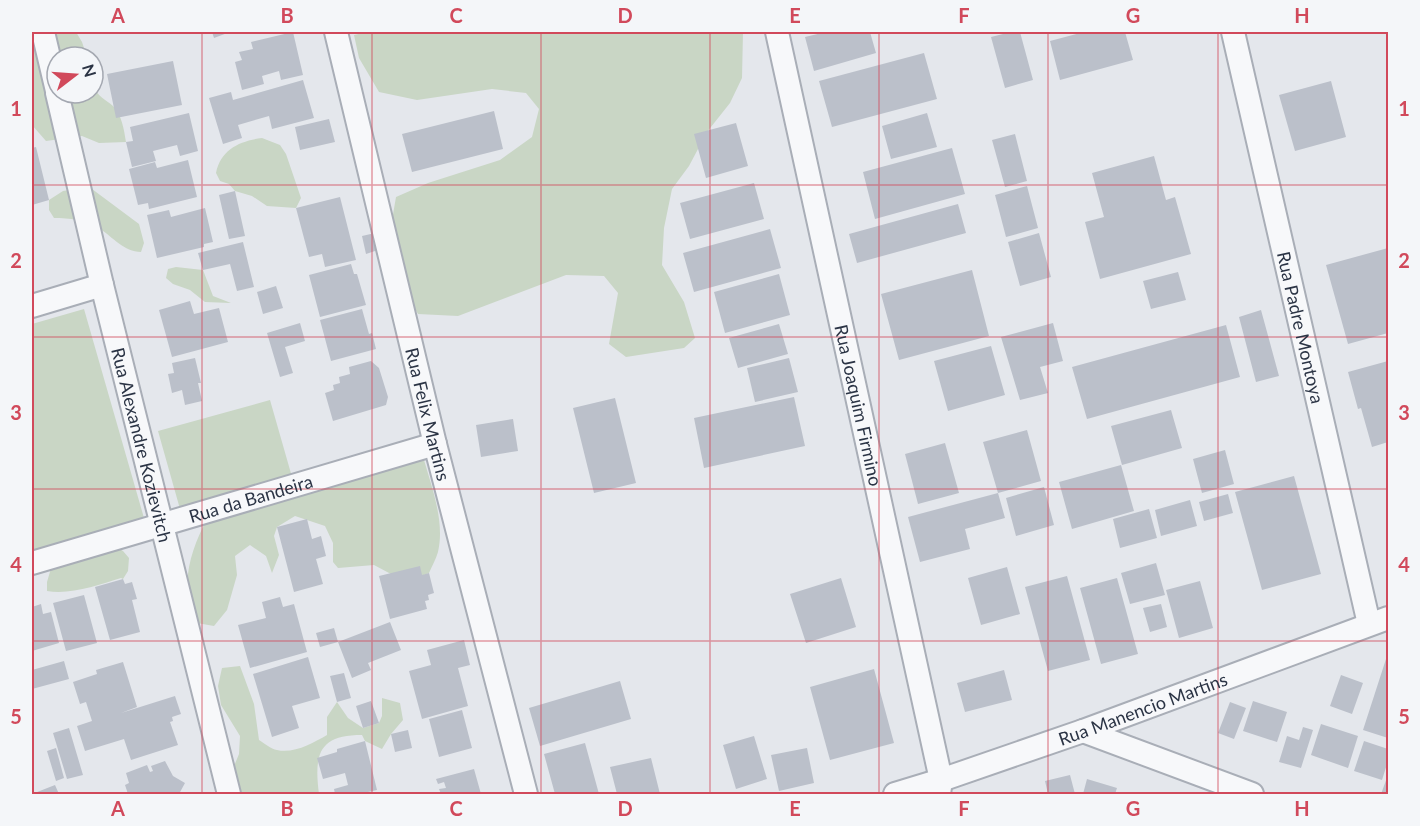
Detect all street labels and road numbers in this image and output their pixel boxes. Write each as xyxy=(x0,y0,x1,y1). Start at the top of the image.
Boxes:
street label: Rua Padre Montoya xyxy=(1273,249,1329,406)
street label: Rua Joaquim Firmino xyxy=(830,322,887,488)
street label: Rua Alexandre Kozievitch xyxy=(107,345,177,545)
street label: Rua Felix Martins xyxy=(401,345,455,483)
street label: Rua da Bandeira xyxy=(186,470,315,527)
street label: Rua Manencio Martins xyxy=(1055,668,1230,750)

